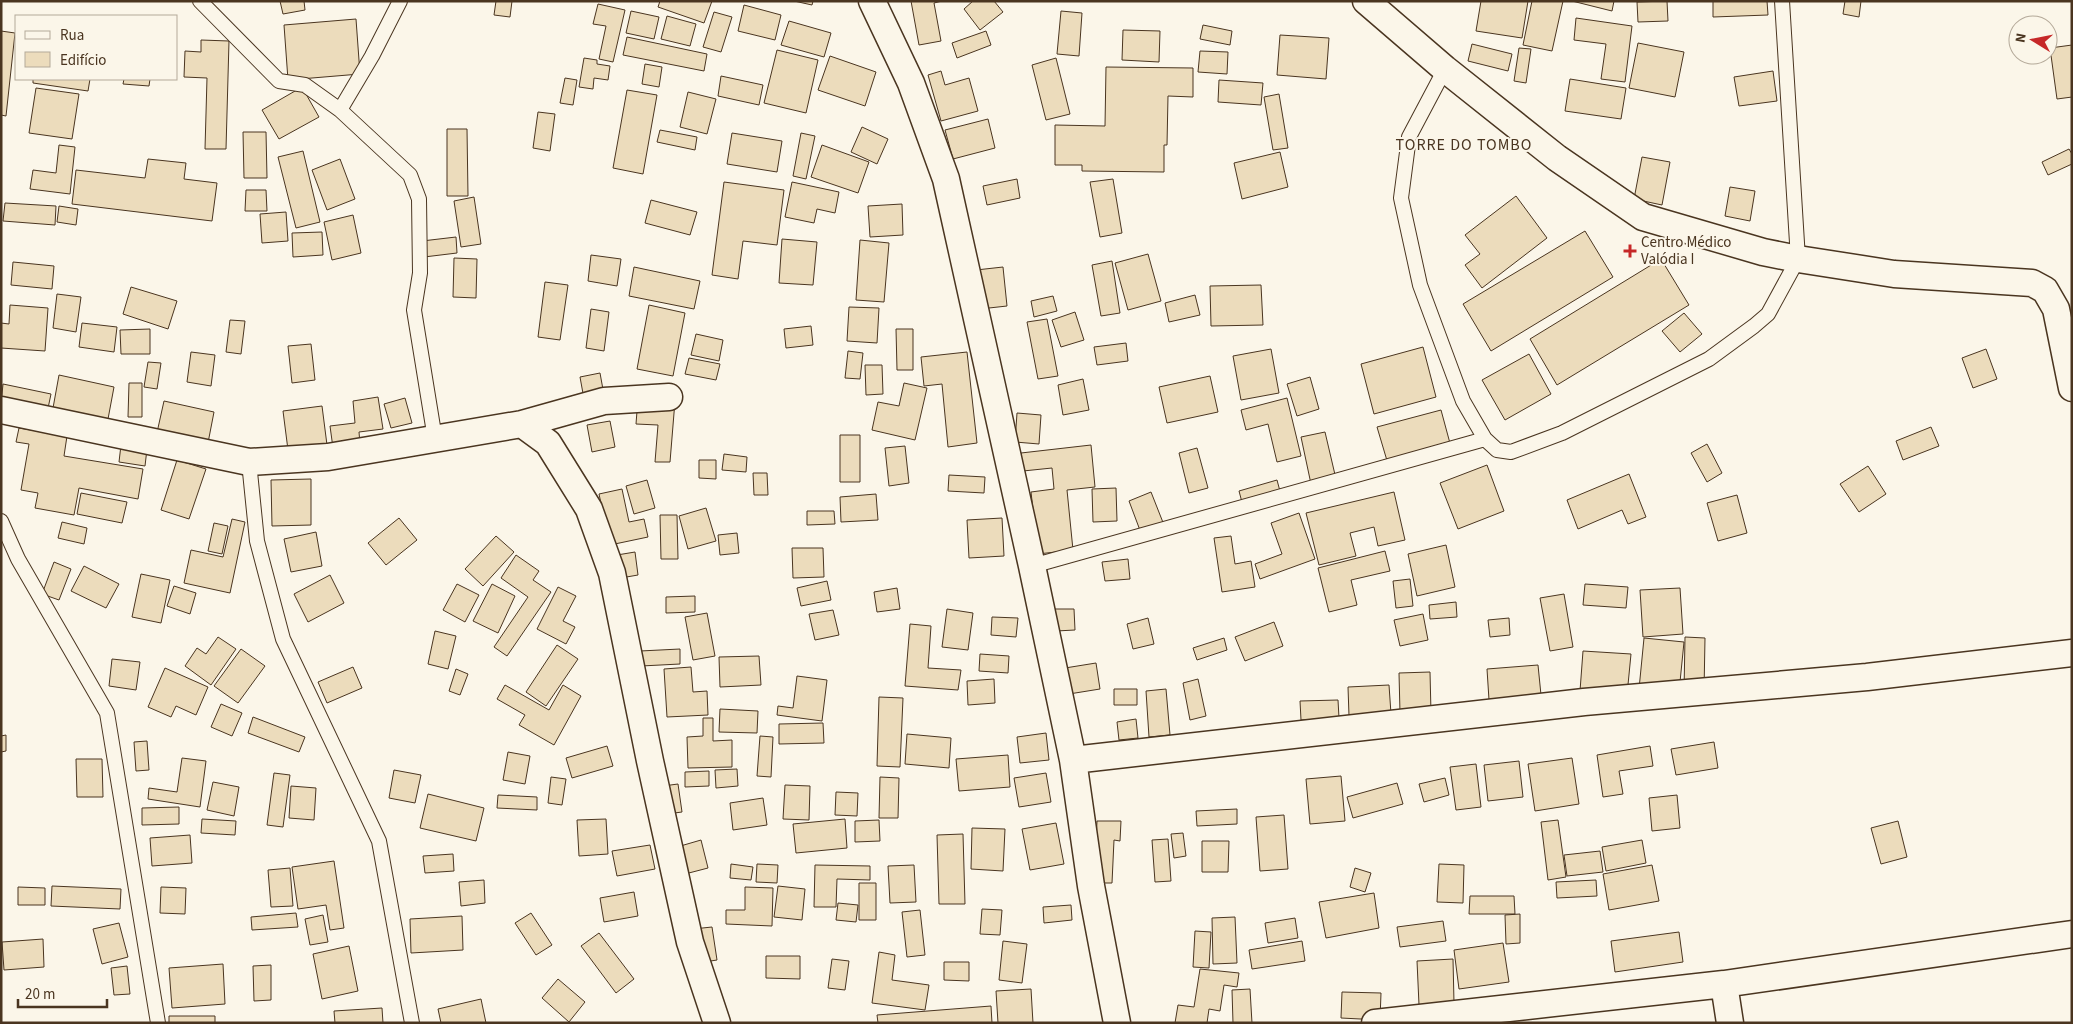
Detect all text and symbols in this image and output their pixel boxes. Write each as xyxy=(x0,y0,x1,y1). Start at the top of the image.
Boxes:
legend xyxy=(15,15,178,80)
north arrow xyxy=(2008,15,2058,65)
text: Rua xyxy=(60,25,84,46)
text: N xyxy=(2011,32,2032,44)
text: Edifício xyxy=(60,50,107,71)
district label: TORRE DO TOMBO xyxy=(1396,134,1532,156)
place label: Centro Médico Valódia I xyxy=(1641,232,1731,270)
marker: Centro Médico Valódia I xyxy=(1623,244,1637,258)
scale bar xyxy=(18,976,106,1008)
text: 20 m xyxy=(25,984,55,1005)

